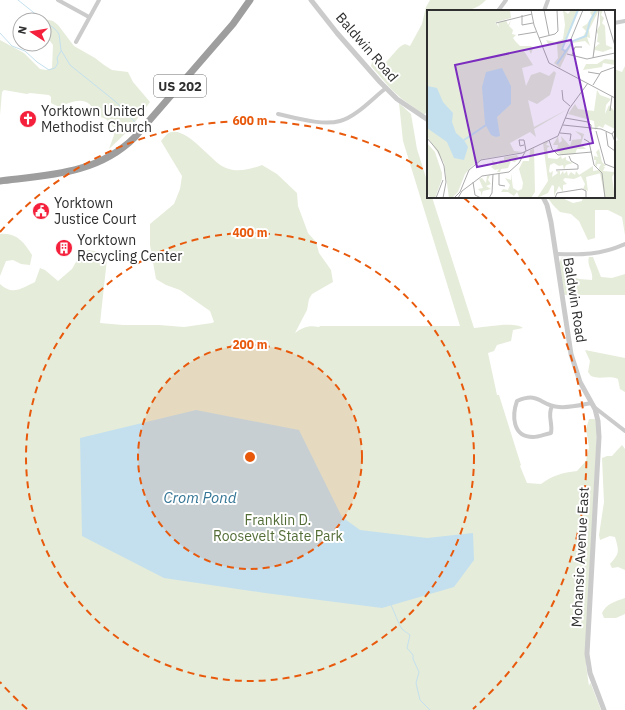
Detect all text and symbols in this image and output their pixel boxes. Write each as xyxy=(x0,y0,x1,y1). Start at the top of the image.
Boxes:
street label: Baldwin Road xyxy=(332,9,402,85)
inset map xyxy=(427,10,615,198)
north arrow xyxy=(12,12,52,52)
text: N xyxy=(15,25,30,35)
road number: US 202 xyxy=(154,75,206,97)
place label: Yorktown United Methodist Church xyxy=(41,102,152,136)
church icon: Yorktown United Methodist Church xyxy=(18,109,38,129)
text: 600 m xyxy=(232,113,268,128)
place label: Yorktown Justice Court xyxy=(54,194,137,228)
public building icon: Yorktown Justice Court xyxy=(31,201,51,221)
text: 400 m xyxy=(232,225,268,240)
place label: Yorktown Recycling Center xyxy=(77,231,182,265)
building icon: Yorktown Recycling Center xyxy=(54,238,74,258)
street label: Baldwin Road xyxy=(559,256,591,344)
text: 200 m xyxy=(232,337,268,352)
centre of rings xyxy=(243,450,257,464)
street label: Mohansic Avenue East xyxy=(567,486,593,628)
water label: Crom Pond xyxy=(164,488,237,507)
park label: Franklin D. Roosevelt State Park xyxy=(213,511,344,545)

